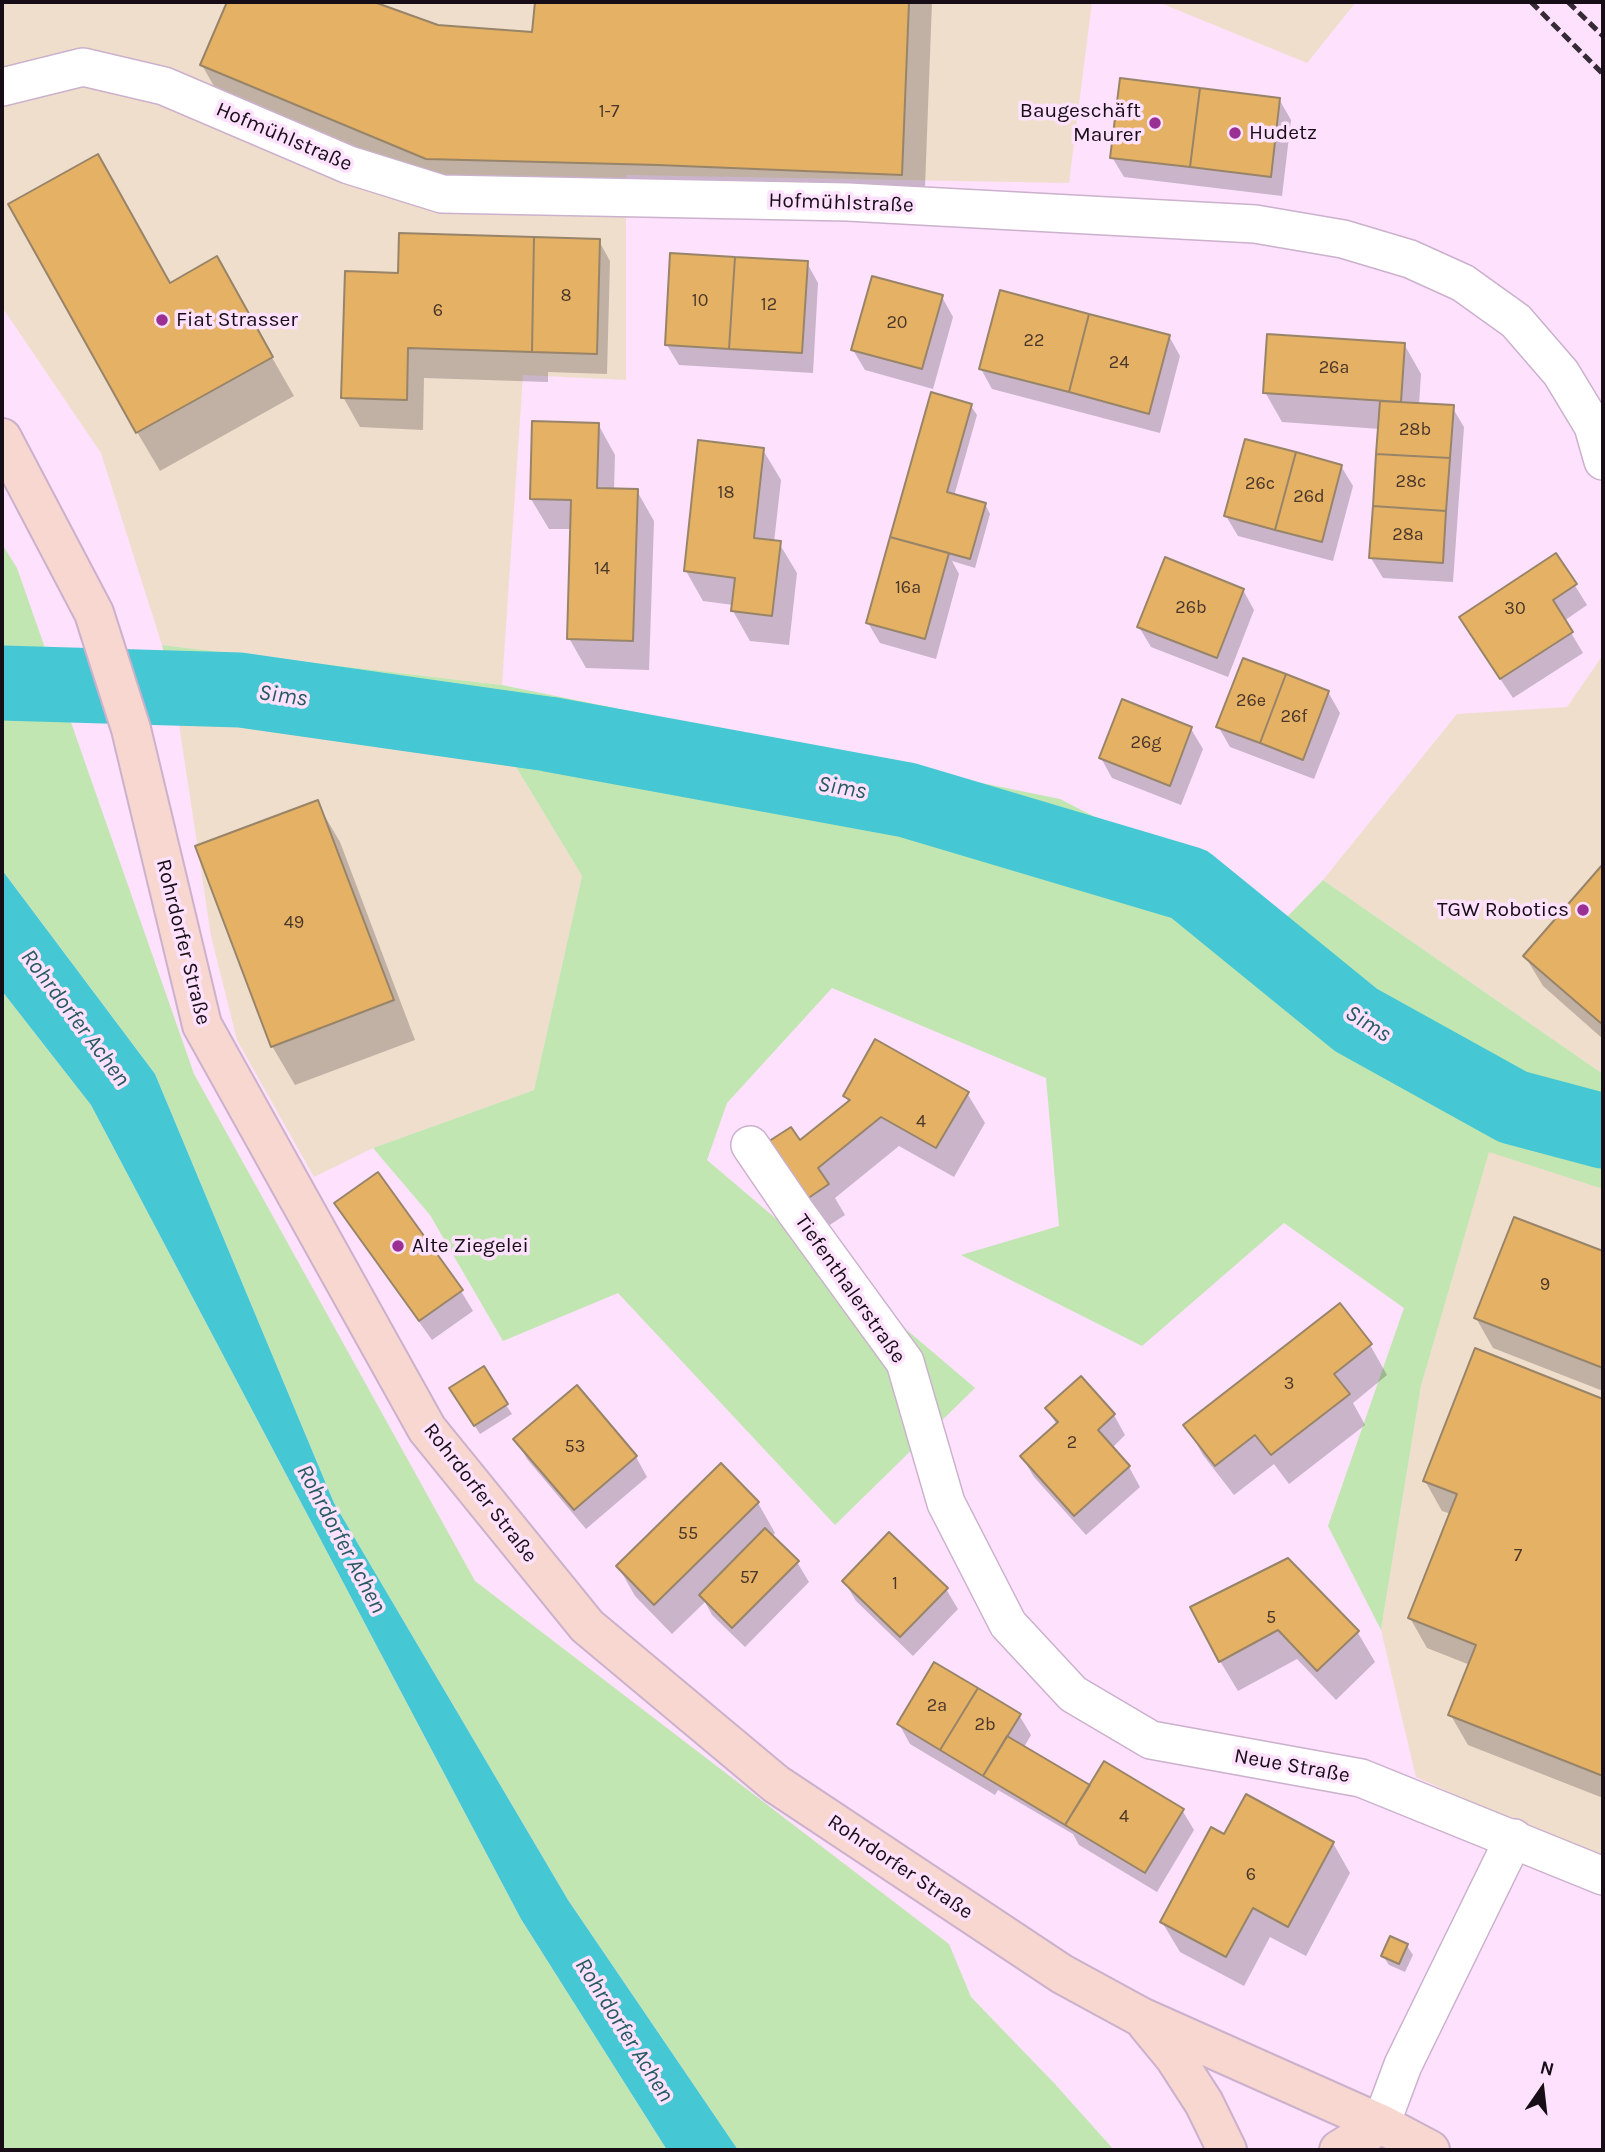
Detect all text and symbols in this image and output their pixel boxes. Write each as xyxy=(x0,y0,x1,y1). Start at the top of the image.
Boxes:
street label: Hofmühlstraße xyxy=(212,97,356,177)
place label: Baugeschäft Maurer xyxy=(1020,98,1141,148)
house number: 1-7 xyxy=(599,101,619,123)
marker: Baugeschäft Maurer xyxy=(1147,115,1163,131)
place label: Hudetz xyxy=(1249,120,1317,146)
marker: Hudetz xyxy=(1227,125,1243,141)
street label: Hofmühlstraße xyxy=(768,188,914,218)
house number: 8 xyxy=(560,285,572,307)
house number: 10 xyxy=(692,290,708,312)
house number: 12 xyxy=(761,294,777,316)
house number: 6 xyxy=(433,300,443,322)
place label: Fiat Strasser xyxy=(176,307,298,333)
marker: Fiat Strasser xyxy=(154,312,170,328)
house number: 20 xyxy=(886,312,908,334)
house number: 22 xyxy=(1024,330,1044,352)
house number: 24 xyxy=(1109,352,1129,374)
house number: 26a xyxy=(1319,357,1349,379)
house number: 28b xyxy=(1399,419,1431,441)
house number: 28c xyxy=(1396,471,1426,493)
house number: 26c xyxy=(1245,473,1275,495)
house number: 18 xyxy=(717,482,735,504)
house number: 26d xyxy=(1293,486,1325,508)
house number: 28a xyxy=(1392,524,1424,546)
house number: 14 xyxy=(594,558,610,580)
house number: 16a xyxy=(895,577,921,599)
house number: 26b xyxy=(1175,597,1207,619)
house number: 30 xyxy=(1504,598,1526,620)
water label: Sims xyxy=(257,679,309,713)
house number: 26e xyxy=(1236,690,1266,712)
house number: 26f xyxy=(1281,706,1307,728)
house number: 26g xyxy=(1131,732,1161,754)
water label: Sims xyxy=(816,770,868,806)
street label: Rohrdorfer Straße xyxy=(150,856,216,1028)
place label: TGW Robotics xyxy=(1437,897,1569,923)
marker: TGW Robotics xyxy=(1575,902,1591,918)
house number: 49 xyxy=(284,912,304,934)
water label: Rohrdorfer Achen xyxy=(14,944,136,1092)
water label: Sims xyxy=(1340,999,1396,1049)
house number: 4 xyxy=(916,1111,926,1133)
street label: Tiefenthalerstraße xyxy=(789,1210,911,1368)
place label: Alte Ziegelei xyxy=(412,1233,529,1259)
marker: Alte Ziegelei xyxy=(390,1238,406,1254)
house number: 9 xyxy=(1540,1274,1550,1296)
house number: 3 xyxy=(1284,1373,1294,1395)
street label: Rohrdorfer Straße xyxy=(418,1418,542,1568)
house number: 2 xyxy=(1067,1432,1077,1454)
house number: 53 xyxy=(565,1436,585,1458)
water label: Rohrdorfer Achen xyxy=(290,1460,392,1618)
house number: 55 xyxy=(678,1523,698,1545)
house number: 7 xyxy=(1514,1545,1522,1567)
house number: 57 xyxy=(740,1567,758,1589)
house number: 1 xyxy=(892,1573,898,1595)
house number: 5 xyxy=(1266,1607,1276,1629)
house number: 2a xyxy=(927,1695,947,1717)
house number: 2b xyxy=(974,1714,996,1736)
street label: Neue Straße xyxy=(1232,1743,1352,1789)
house number: 4 xyxy=(1119,1806,1129,1828)
street label: Rohrdorfer Straße xyxy=(822,1809,978,1925)
house number: 6 xyxy=(1246,1864,1256,1886)
water label: Rohrdorfer Achen xyxy=(569,1953,679,2107)
north arrow xyxy=(1507,2054,1577,2124)
text: N xyxy=(1538,2056,1556,2081)

